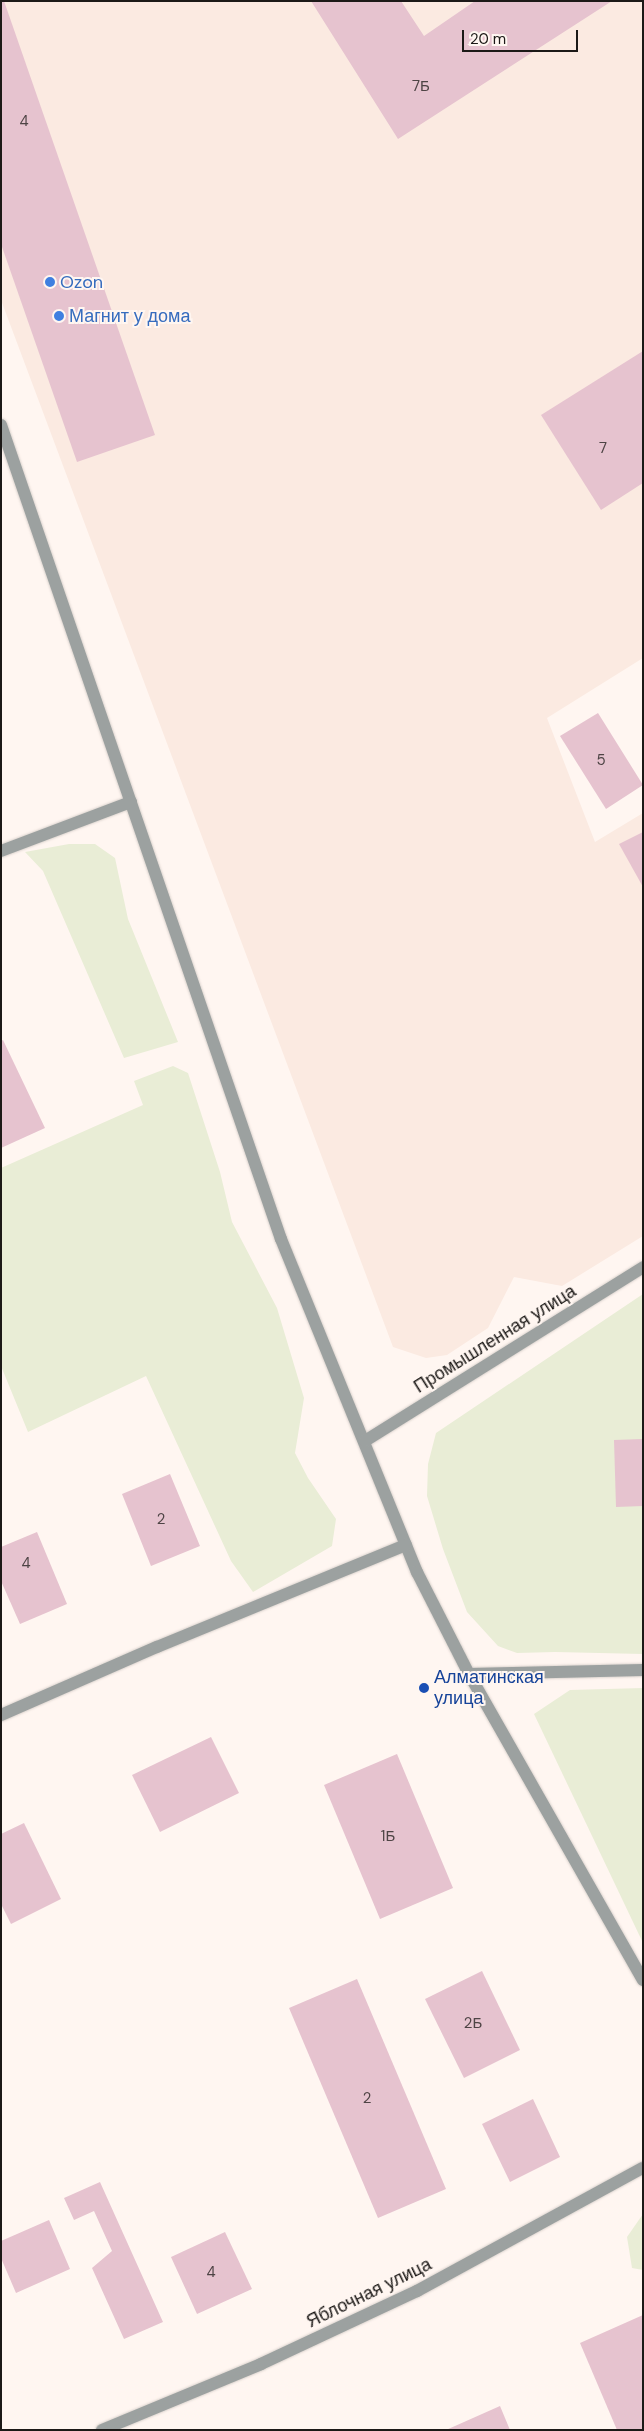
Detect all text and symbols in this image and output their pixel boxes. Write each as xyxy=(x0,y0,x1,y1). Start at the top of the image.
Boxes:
scale bar xyxy=(464,20,580,52)
text: 20 m xyxy=(470,29,506,49)
house number: 7Б xyxy=(412,78,430,96)
house number: 4 xyxy=(19,113,29,131)
place label: Ozon xyxy=(60,271,103,293)
marker: Ozon xyxy=(44,276,56,288)
place label: Магнит у дома xyxy=(69,305,190,327)
marker: Магнит у дома xyxy=(53,310,65,322)
house number: 7 xyxy=(599,440,607,458)
house number: 5 xyxy=(596,752,606,770)
street label: Промышленная улица xyxy=(410,1280,580,1398)
house number: 2 xyxy=(157,1511,165,1529)
house number: 4 xyxy=(21,1555,31,1573)
place label: Алматинская улица xyxy=(434,1667,544,1710)
marker: Алматинская улица xyxy=(418,1682,430,1694)
house number: 1Б xyxy=(381,1828,395,1846)
house number: 2Б xyxy=(464,2015,482,2033)
house number: 2 xyxy=(363,2090,371,2108)
street label: Яблочная улица xyxy=(303,2253,435,2333)
house number: 4 xyxy=(206,2264,216,2282)

